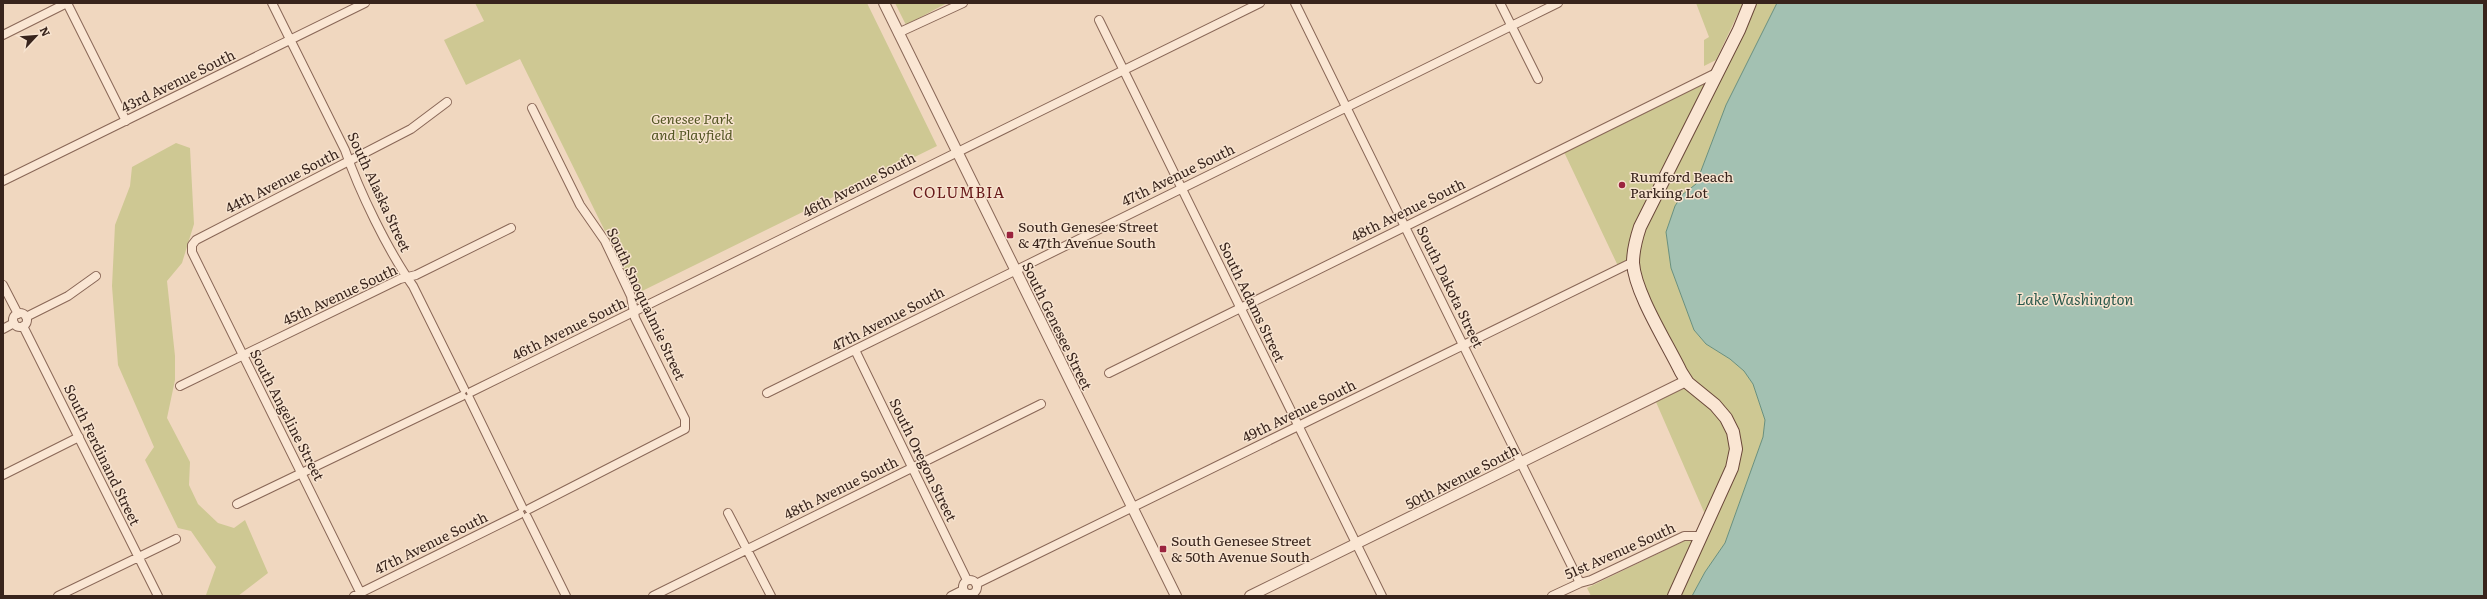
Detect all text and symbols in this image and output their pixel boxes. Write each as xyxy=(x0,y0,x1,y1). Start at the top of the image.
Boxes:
north arrow xyxy=(16,16,56,56)
text: N xyxy=(37,24,55,39)
street label: 43rd Avenue South xyxy=(117,44,238,116)
park label: Genesee Park and Playfield xyxy=(651,108,733,144)
street label: South Alaska Street xyxy=(343,128,417,255)
street label: 47th Avenue South xyxy=(1117,138,1238,210)
street label: 44th Avenue South xyxy=(221,143,342,217)
street label: 46th Avenue South xyxy=(798,147,919,221)
place label: Rumford Beach Parking Lot xyxy=(1630,166,1733,202)
street label: 48th Avenue South xyxy=(1347,173,1468,245)
district label: COLUMBIA xyxy=(913,180,1005,203)
marker: Rumford Beach Parking Lot xyxy=(1617,180,1627,190)
place label: South Genesee Street & 47th Avenue South xyxy=(1018,216,1159,252)
street label: South Dakota Street xyxy=(1413,222,1489,351)
street label: South Snoqualmie Street xyxy=(603,224,691,383)
marker: South Genesee Street & 47th Avenue South xyxy=(1005,230,1015,240)
street label: South Adams Street xyxy=(1215,238,1291,365)
street label: South Genesee Street xyxy=(1018,258,1098,393)
street label: 45th Avenue South xyxy=(279,259,400,329)
street label: 47th Avenue South xyxy=(828,281,947,355)
water label: Lake Washington xyxy=(2017,287,2134,310)
street label: 46th Avenue South xyxy=(508,292,629,364)
street label: South Angeline Street xyxy=(246,345,330,484)
street label: 49th Avenue South xyxy=(1238,374,1359,446)
street label: South Ferdinand Street xyxy=(60,381,146,529)
street label: South Oregon Street xyxy=(885,395,963,525)
street label: 50th Avenue South xyxy=(1401,439,1522,513)
street label: 48th Avenue South xyxy=(780,451,901,523)
street label: 47th Avenue South xyxy=(370,506,491,578)
street label: 51st Avenue South xyxy=(1561,517,1678,583)
place label: South Genesee Street & 50th Avenue South xyxy=(1171,530,1312,566)
marker: South Genesee Street & 50th Avenue South xyxy=(1158,544,1168,554)

